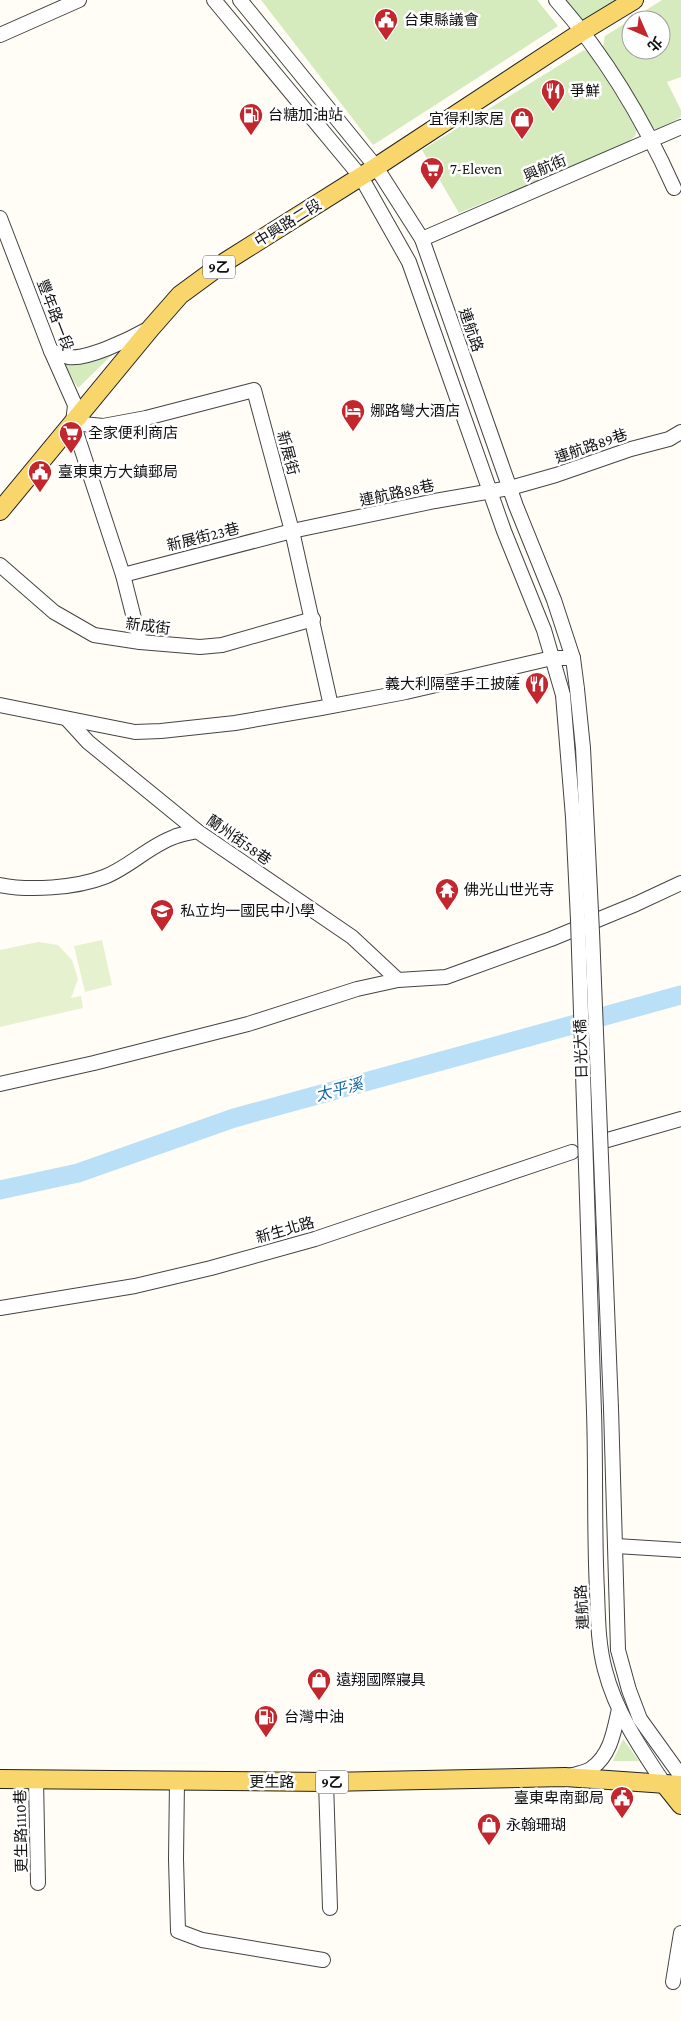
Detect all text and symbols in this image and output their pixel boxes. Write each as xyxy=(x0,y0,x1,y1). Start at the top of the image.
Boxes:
public building icon: 台東縣議會 xyxy=(373,7,399,41)
north arrow xyxy=(621,10,671,60)
place label: 台東縣議會 xyxy=(404,12,479,28)
text: 北 xyxy=(645,34,666,55)
restaurant icon: 爭鮮 xyxy=(540,78,566,112)
place label: 爭鮮 xyxy=(570,83,600,99)
fuel station icon: 台糖加油站 xyxy=(238,102,264,136)
place label: 台糖加油站 xyxy=(268,106,343,123)
shop icon: 宜得利家居 xyxy=(509,106,535,140)
place label: 宜得利家居 xyxy=(429,111,504,127)
street label: 興航街 xyxy=(521,152,569,184)
supermarket icon: 7-Eleven xyxy=(419,156,445,190)
place label: 7-Eleven xyxy=(450,161,502,177)
street label: 中興路二段 xyxy=(252,196,324,250)
road number: 9乙 xyxy=(203,256,235,278)
street label: 豐年路一段 xyxy=(34,277,76,353)
street label: 連航路 xyxy=(456,306,486,354)
hotel icon: 娜路彎大酒店 xyxy=(340,398,366,432)
place label: 娜路彎大酒店 xyxy=(370,402,460,419)
supermarket icon: 全家便利商店 xyxy=(58,420,84,454)
place label: 全家便利商店 xyxy=(88,425,178,441)
street label: 連航路89巷 xyxy=(553,426,629,466)
street label: 新展街 xyxy=(274,429,302,477)
public building icon: 臺東東方大鎮郵局 xyxy=(27,459,53,493)
place label: 臺東東方大鎮郵局 xyxy=(58,463,178,480)
street label: 連航路88巷 xyxy=(358,477,436,509)
street label: 新展街23巷 xyxy=(165,520,241,554)
street label: 新成街 xyxy=(125,615,171,637)
restaurant icon: 義大利隔壁手工披薩 xyxy=(524,671,550,705)
place label: 義大利隔壁手工披薩 xyxy=(385,675,520,692)
street label: 蘭州街58巷 xyxy=(204,811,275,868)
temple icon: 佛光山世光寺 xyxy=(434,877,460,911)
place label: 佛光山世光寺 xyxy=(464,881,554,898)
school or university icon: 私立均一國民中小學 xyxy=(149,898,175,932)
place label: 私立均一國民中小學 xyxy=(180,902,315,919)
street label: 日光大橋 xyxy=(572,1019,590,1079)
water label: 太平溪 xyxy=(314,1075,366,1104)
street label: 新生北路 xyxy=(254,1213,316,1246)
street label: 連航路 xyxy=(573,1584,591,1630)
shop icon: 遠翔國際寢具 xyxy=(306,1667,332,1701)
place label: 遠翔國際寢具 xyxy=(336,1671,426,1688)
fuel station icon: 台灣中油 xyxy=(253,1704,279,1738)
place label: 台灣中油 xyxy=(284,1709,344,1725)
road number: 9乙 xyxy=(316,1770,348,1794)
street label: 更生路 xyxy=(249,1774,295,1790)
public building icon: 臺東卑南郵局 xyxy=(609,1785,635,1819)
street label: 更生路1110巷 xyxy=(12,1789,30,1873)
place label: 臺東卑南郵局 xyxy=(514,1790,604,1806)
shop icon: 永翰珊瑚 xyxy=(476,1812,502,1846)
place label: 永翰珊瑚 xyxy=(506,1816,566,1833)

